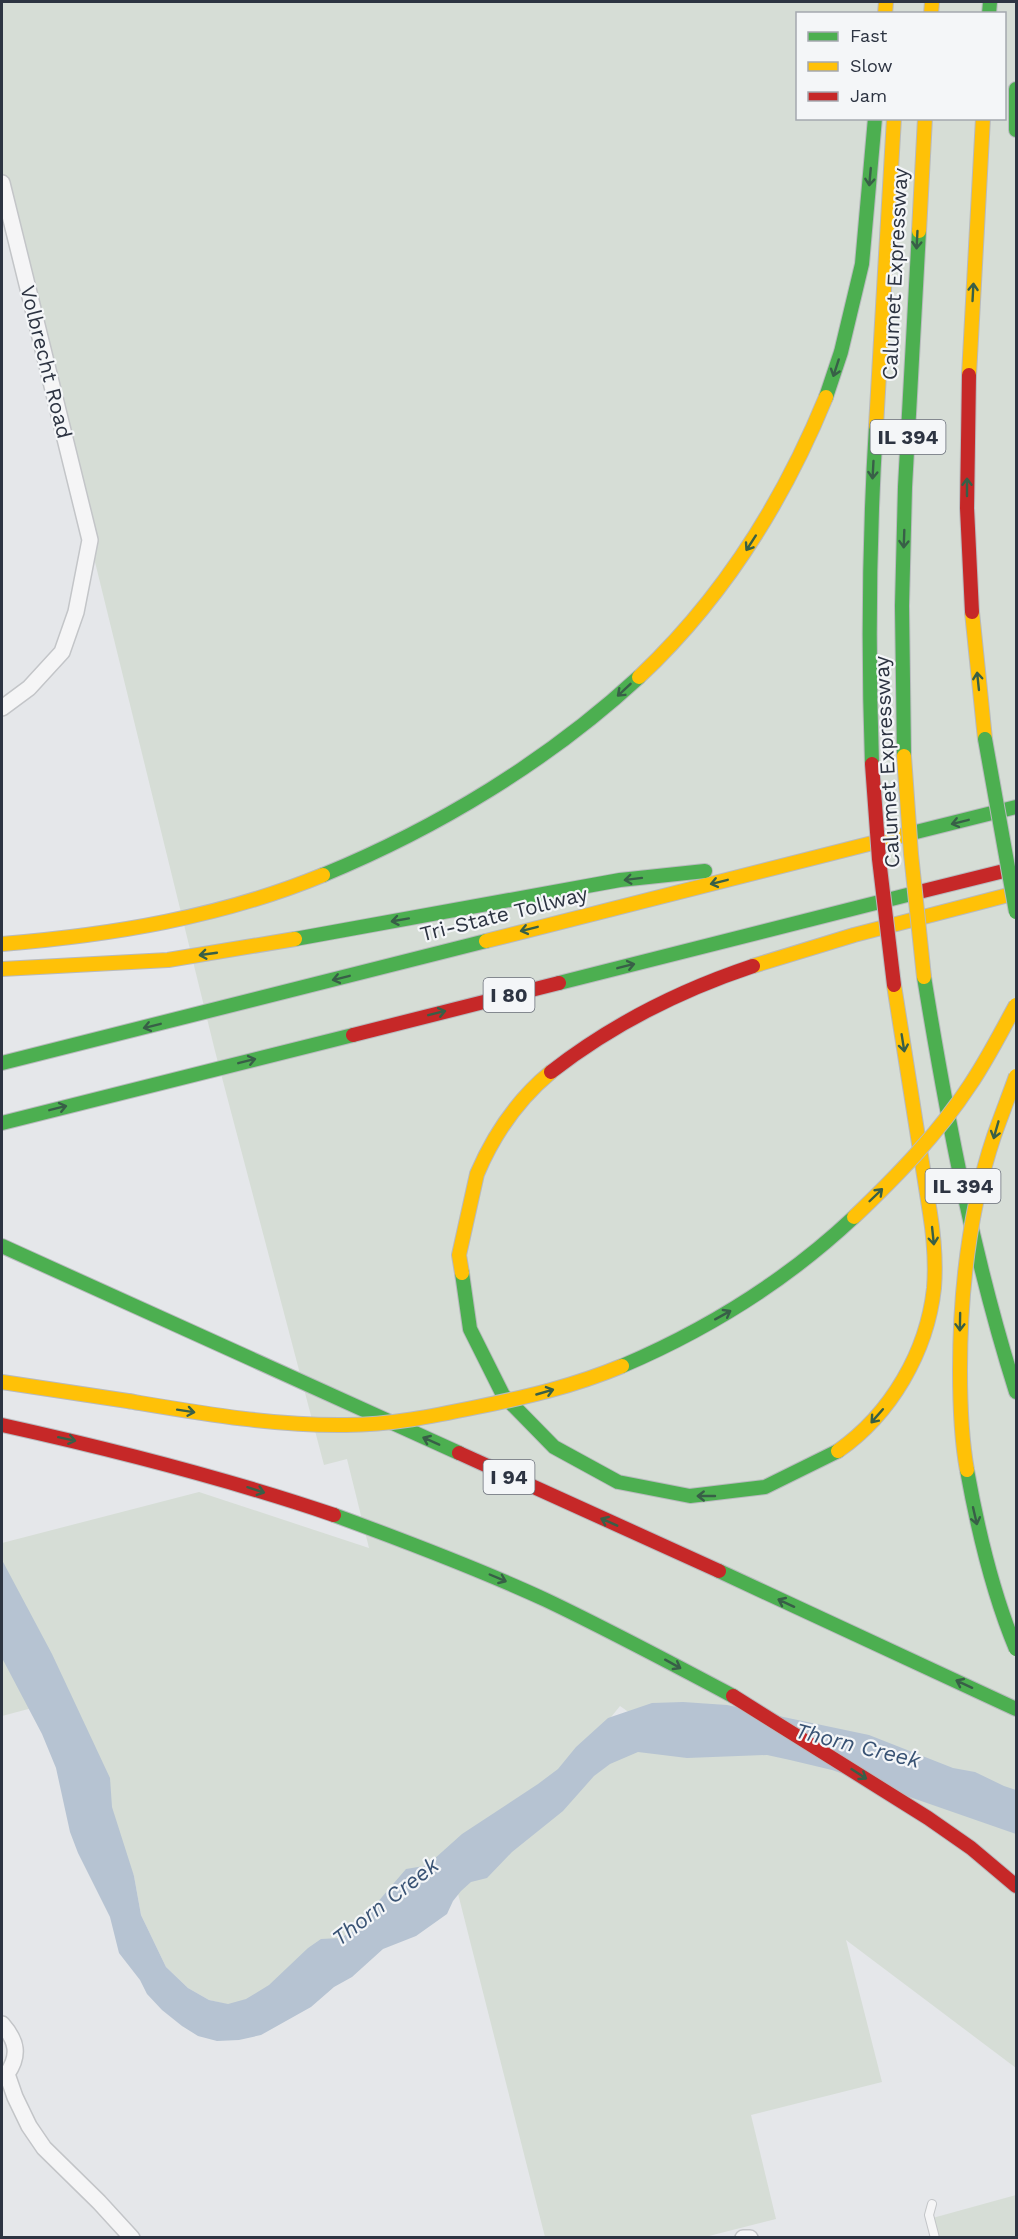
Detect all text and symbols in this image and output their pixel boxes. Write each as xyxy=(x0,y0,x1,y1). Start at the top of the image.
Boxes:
legend xyxy=(796,12,1006,120)
text: Fast xyxy=(850,25,888,46)
text: Slow xyxy=(850,55,893,76)
text: Jam xyxy=(850,85,887,106)
one-way arrow xyxy=(864,166,875,186)
street label: Calumet Expressway xyxy=(876,167,913,381)
one-way arrow xyxy=(912,229,923,249)
one-way arrow xyxy=(968,282,979,302)
street label: Volbrecht Road xyxy=(15,283,78,441)
one-way arrow xyxy=(830,358,841,377)
road number: IL 394 xyxy=(870,420,946,454)
one-way arrow xyxy=(867,460,878,480)
one-way arrow xyxy=(961,477,973,497)
one-way arrow xyxy=(898,529,909,549)
one-way arrow xyxy=(745,534,757,551)
street label: Calumet Expressway xyxy=(868,655,905,869)
one-way arrow xyxy=(972,672,983,692)
one-way arrow xyxy=(617,683,632,697)
one-way arrow xyxy=(951,816,970,828)
one-way arrow xyxy=(623,874,643,885)
one-way arrow xyxy=(709,876,728,888)
street label: Tri-State Tollway xyxy=(418,881,590,946)
one-way arrow xyxy=(390,915,410,926)
one-way arrow xyxy=(520,924,539,935)
one-way arrow xyxy=(198,949,218,960)
one-way arrow xyxy=(616,960,635,972)
one-way arrow xyxy=(331,972,350,984)
road number: I 80 xyxy=(484,978,534,1012)
one-way arrow xyxy=(427,1007,446,1019)
one-way arrow xyxy=(142,1020,161,1032)
one-way arrow xyxy=(897,1033,908,1052)
one-way arrow xyxy=(238,1054,257,1066)
one-way arrow xyxy=(48,1102,67,1114)
one-way arrow xyxy=(990,1121,1001,1140)
road number: IL 394 xyxy=(926,1169,1000,1203)
one-way arrow xyxy=(869,1188,884,1203)
one-way arrow xyxy=(928,1225,939,1245)
one-way arrow xyxy=(714,1309,731,1321)
one-way arrow xyxy=(954,1311,966,1331)
one-way arrow xyxy=(535,1386,554,1397)
one-way arrow xyxy=(175,1405,195,1416)
one-way arrow xyxy=(870,1408,884,1423)
one-way arrow xyxy=(57,1434,77,1445)
one-way arrow xyxy=(423,1435,441,1447)
road number: I 94 xyxy=(484,1460,534,1494)
one-way arrow xyxy=(246,1485,265,1496)
one-way arrow xyxy=(696,1490,716,1502)
one-way arrow xyxy=(970,1505,981,1525)
one-way arrow xyxy=(601,1515,619,1527)
one-way arrow xyxy=(489,1574,507,1585)
one-way arrow xyxy=(778,1596,796,1608)
one-way arrow xyxy=(664,1658,681,1670)
one-way arrow xyxy=(955,1678,973,1690)
water label: Thorn Creek xyxy=(793,1718,924,1773)
one-way arrow xyxy=(850,1767,867,1780)
water label: Thorn Creek xyxy=(327,1852,444,1951)

